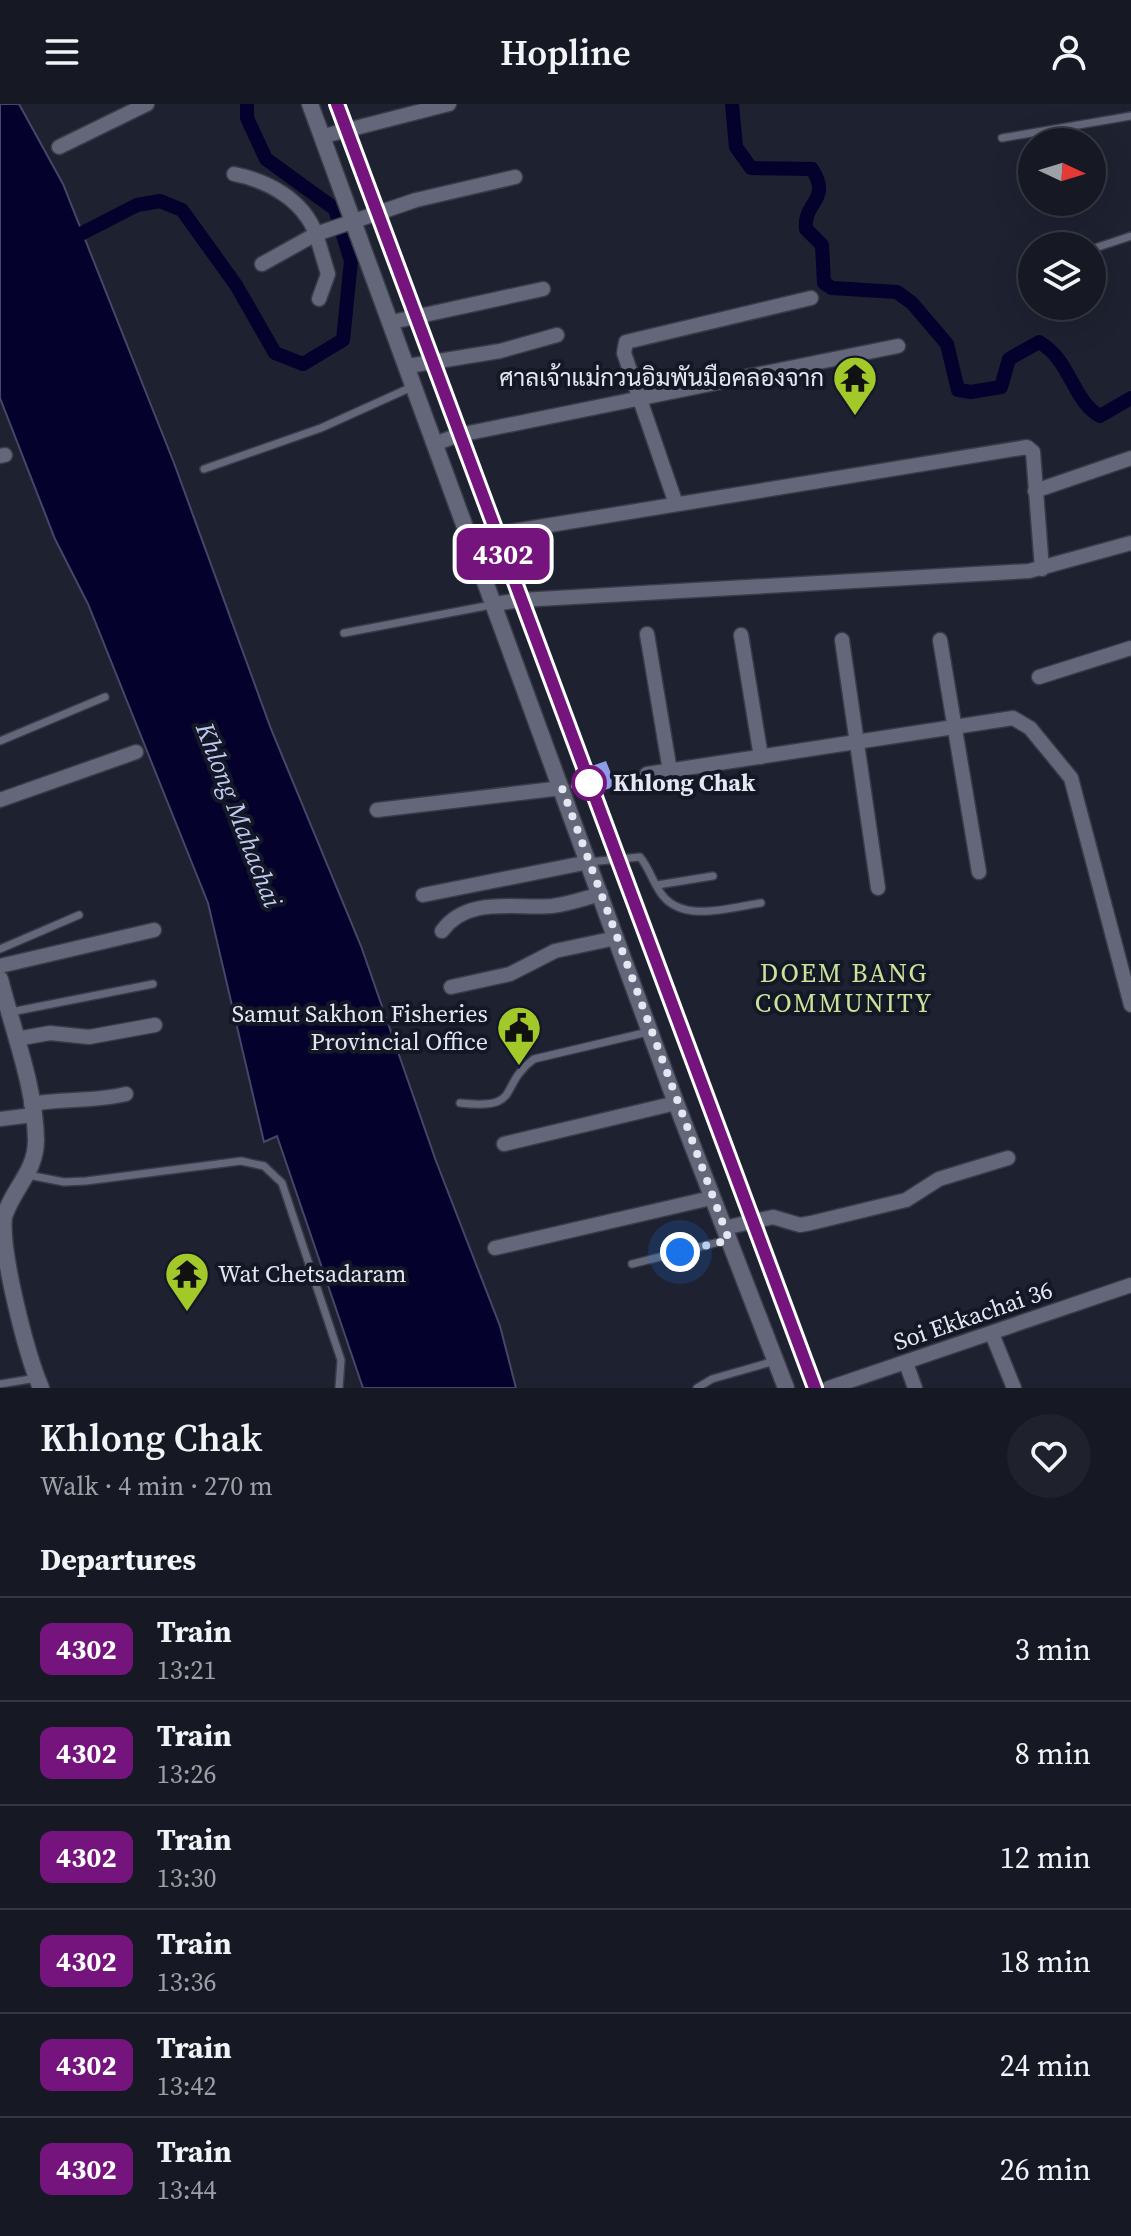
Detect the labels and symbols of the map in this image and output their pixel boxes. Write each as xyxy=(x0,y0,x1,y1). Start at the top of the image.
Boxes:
north arrow xyxy=(1018,128,1106,216)
temple icon: ศาลเจ้าแม่กวนอิมพันมือคลองจาก xyxy=(831,354,879,417)
place label: ศาลเจ้าแม่กวนอิมพันมือคลองจาก xyxy=(499,361,824,394)
line badge: 4302 xyxy=(447,528,559,580)
water label: Khlong Mahachai xyxy=(187,716,291,913)
marker: Khlong Chak xyxy=(572,766,606,800)
place label: Khlong Chak xyxy=(613,766,756,799)
district label: DOEM BANG COMMUNITY xyxy=(755,955,933,1021)
place label: Samut Sakhon Fisheries Provincial Office xyxy=(232,997,488,1058)
public building icon: Samut Sakhon Fisheries Provincial Office xyxy=(495,1004,543,1067)
your location xyxy=(660,1232,700,1272)
temple icon: Wat Chetsadaram xyxy=(163,1250,211,1313)
place label: Wat Chetsadaram xyxy=(218,1257,406,1290)
street label: Soi Ekkachai 36 xyxy=(889,1273,1057,1358)

